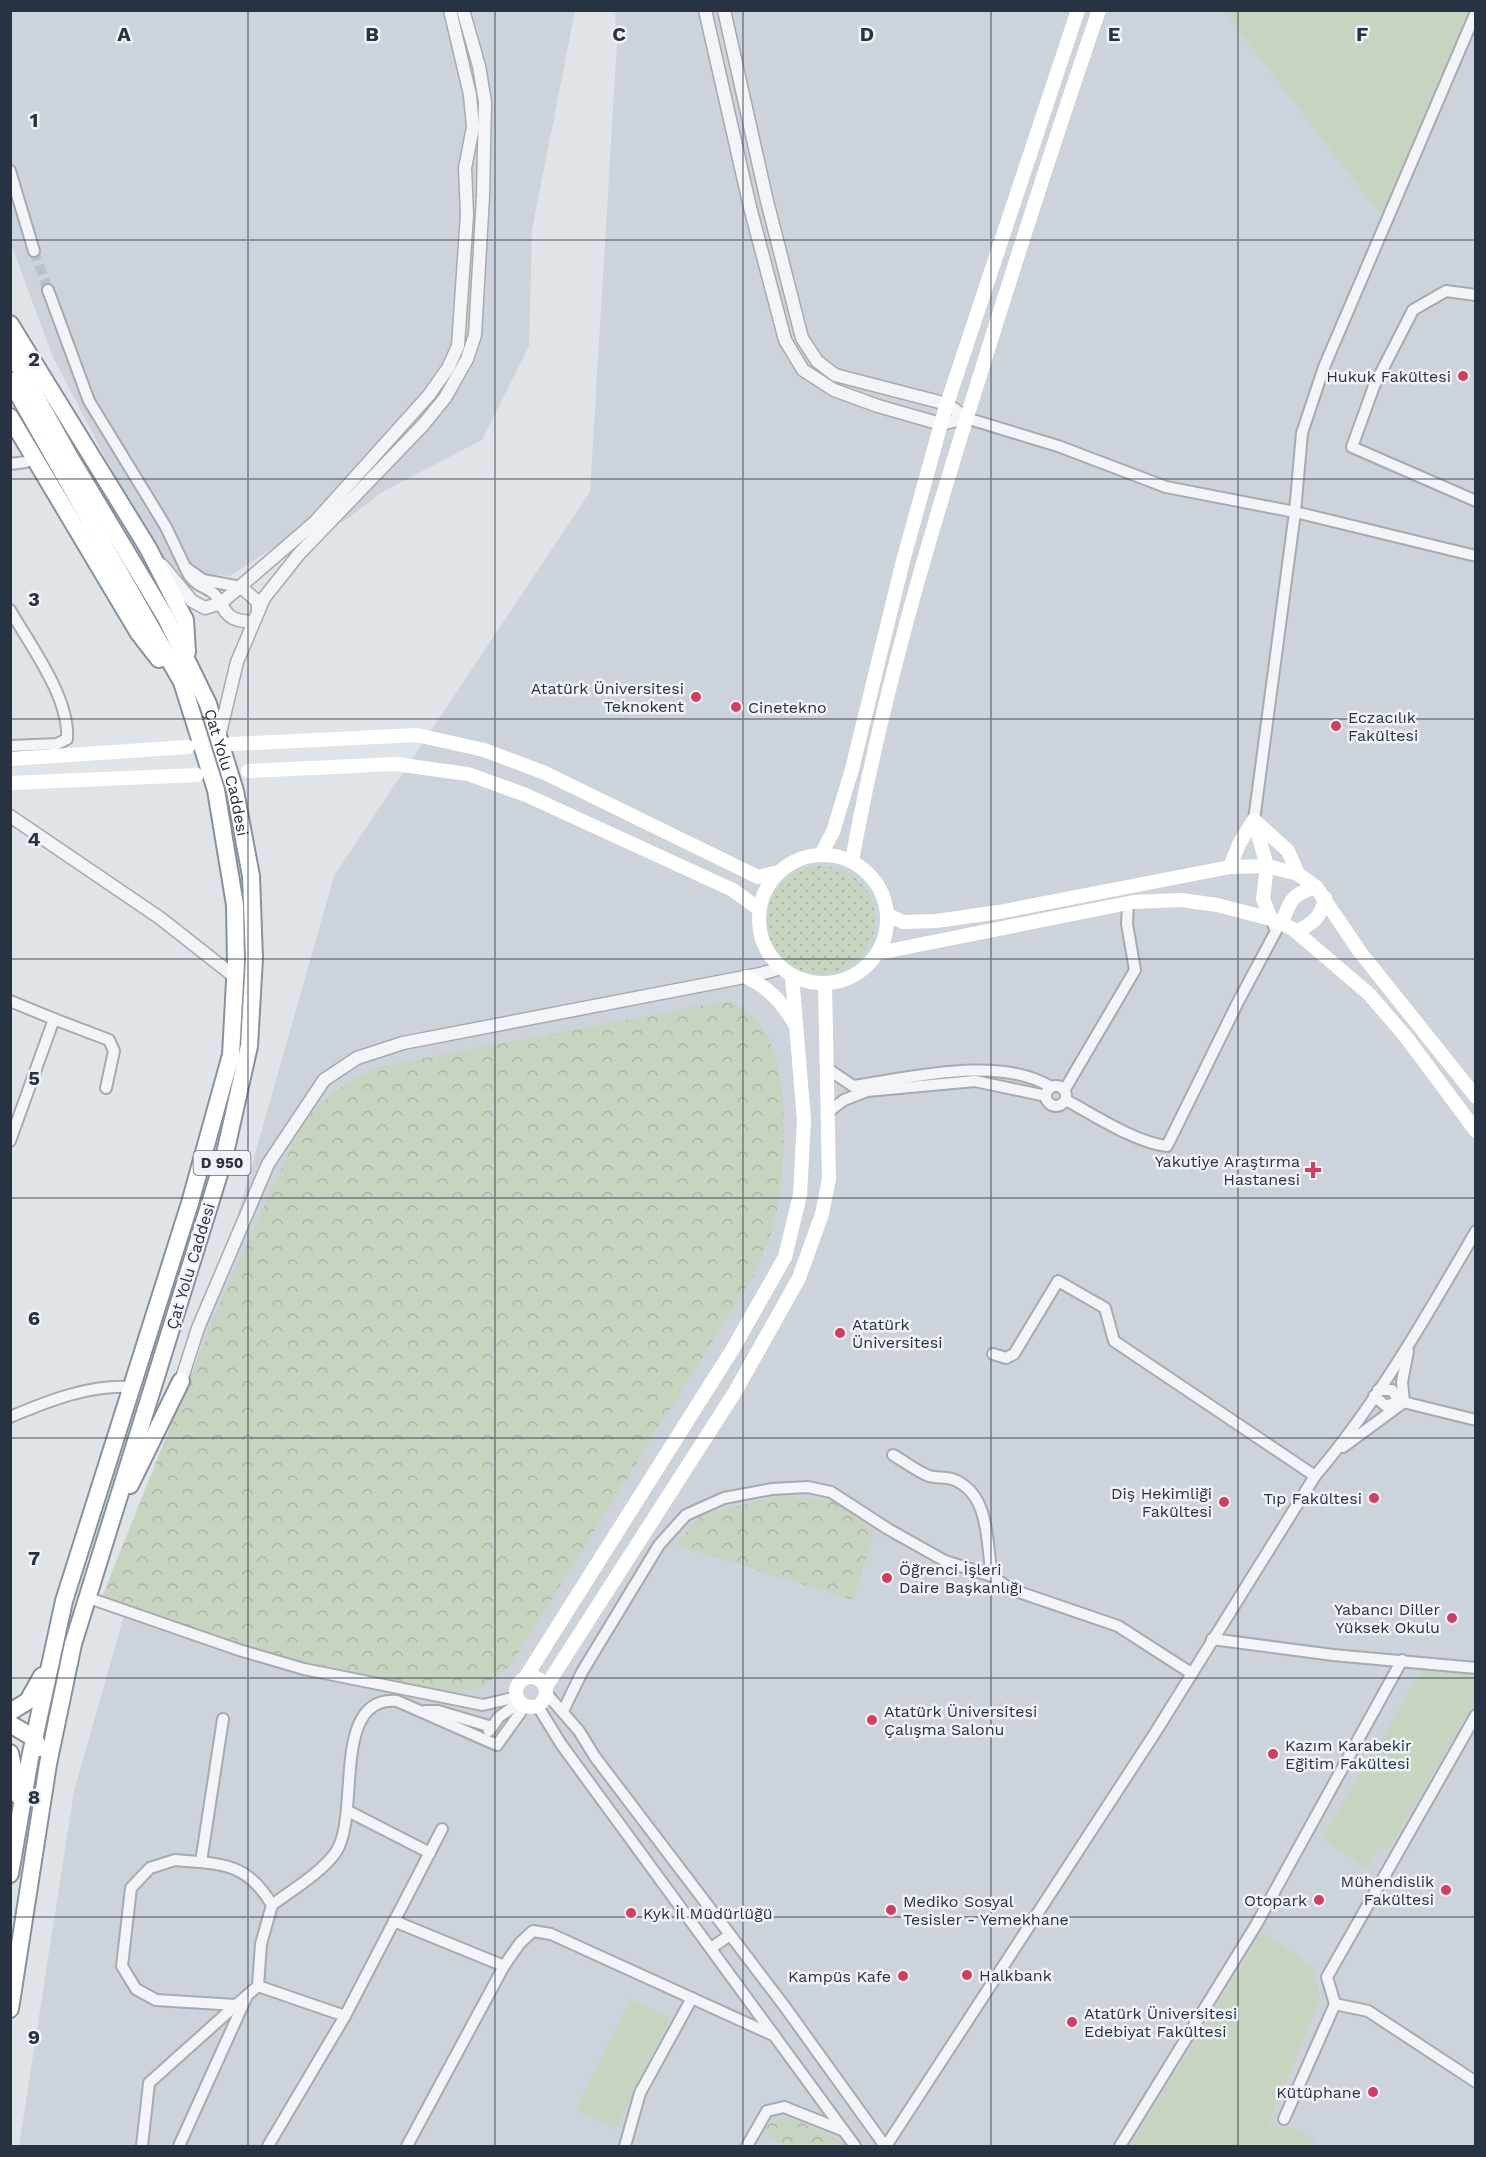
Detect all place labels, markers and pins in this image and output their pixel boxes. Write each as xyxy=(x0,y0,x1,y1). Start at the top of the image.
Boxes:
place label: Hukuk Fakültesi xyxy=(1326,367,1451,386)
marker: Hukuk Fakültesi xyxy=(1456,369,1470,383)
place label: Atatürk Üniversitesi Teknokent xyxy=(531,679,684,716)
marker: Atatürk Üniversitesi Teknokent xyxy=(689,690,703,704)
place label: Cinetekno xyxy=(748,698,827,717)
marker: Cinetekno xyxy=(729,700,743,714)
place label: Eczacılık Fakültesi xyxy=(1348,708,1418,745)
marker: Eczacılık Fakültesi xyxy=(1329,719,1343,733)
place label: Yakutiye Araştırma Hastanesi xyxy=(1155,1152,1300,1189)
marker: Yakutiye Araştırma Hastanesi xyxy=(1304,1161,1322,1179)
place label: Atatürk Üniversitesi xyxy=(852,1315,942,1352)
marker: Atatürk Üniversitesi xyxy=(833,1326,847,1340)
place label: Diş Hekimliği Fakültesi xyxy=(1111,1484,1212,1521)
place label: Tıp Fakültesi xyxy=(1264,1489,1362,1508)
marker: Tıp Fakültesi xyxy=(1367,1491,1381,1505)
marker: Diş Hekimliği Fakültesi xyxy=(1217,1495,1231,1509)
place label: Öğrenci İşleri Daire Başkanlığı xyxy=(899,1560,1023,1597)
marker: Öğrenci İşleri Daire Başkanlığı xyxy=(880,1571,894,1585)
place label: Yabancı Diller Yüksek Okulu xyxy=(1334,1600,1440,1637)
marker: Yabancı Diller Yüksek Okulu xyxy=(1445,1611,1459,1625)
place label: Atatürk Üniversitesi Çalışma Salonu xyxy=(884,1702,1037,1739)
marker: Atatürk Üniversitesi Çalışma Salonu xyxy=(865,1713,879,1727)
place label: Kazım Karabekir Eğitim Fakültesi xyxy=(1285,1736,1412,1773)
marker: Kazım Karabekir Eğitim Fakültesi xyxy=(1266,1747,1280,1761)
place label: Mühendislik Fakültesi xyxy=(1341,1872,1434,1909)
marker: Mühendislik Fakültesi xyxy=(1439,1883,1453,1897)
place label: Otopark xyxy=(1244,1891,1307,1910)
place label: Mediko Sosyal Tesisler - Yemekhane xyxy=(903,1892,1069,1929)
marker: Otopark xyxy=(1312,1893,1326,1907)
marker: Mediko Sosyal Tesisler - Yemekhane xyxy=(884,1903,898,1917)
place label: Kyk İl Müdürlüğü xyxy=(643,1904,773,1923)
marker: Kyk İl Müdürlüğü xyxy=(624,1906,638,1920)
place label: Halkbank xyxy=(979,1966,1052,1985)
place label: Kampüs Kafe xyxy=(788,1967,891,1986)
marker: Halkbank xyxy=(960,1968,974,1982)
marker: Kampüs Kafe xyxy=(896,1969,910,1983)
place label: Atatürk Üniversitesi Edebiyat Fakültesi xyxy=(1084,2004,1237,2041)
marker: Atatürk Üniversitesi Edebiyat Fakültesi xyxy=(1065,2015,1079,2029)
place label: Kütüphane xyxy=(1276,2083,1361,2102)
marker: Kütüphane xyxy=(1366,2085,1380,2099)

